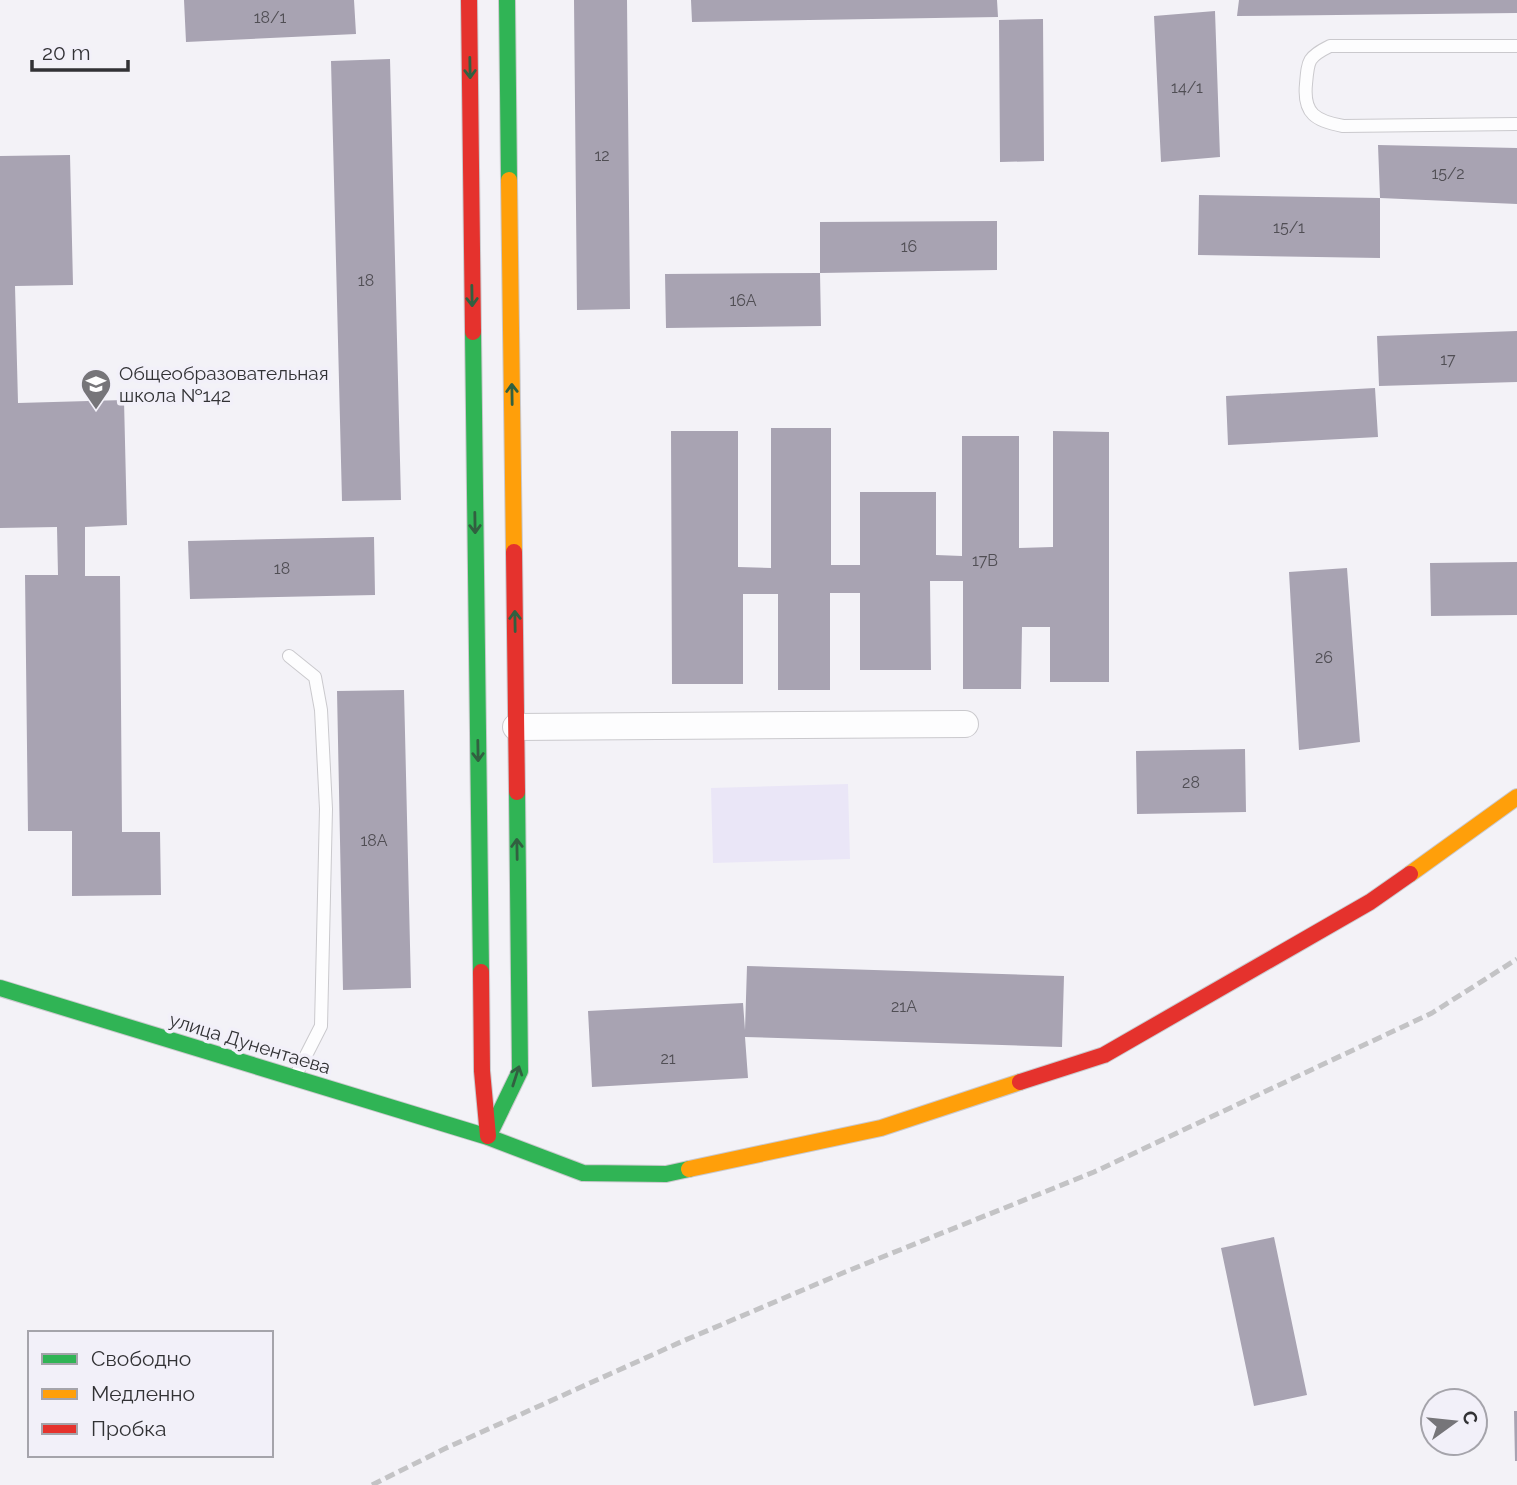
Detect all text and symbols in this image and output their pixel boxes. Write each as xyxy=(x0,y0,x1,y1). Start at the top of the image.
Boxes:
house number: 18/1 xyxy=(254,8,286,27)
scale bar xyxy=(32,28,128,72)
text: 20 m xyxy=(42,40,90,65)
one-way arrow xyxy=(463,56,476,79)
house number: 14/1 xyxy=(1171,78,1203,97)
house number: 12 xyxy=(594,146,610,165)
house number: 15/2 xyxy=(1431,164,1465,183)
house number: 15/1 xyxy=(1273,218,1305,237)
house number: 16 xyxy=(901,237,917,256)
house number: 18 xyxy=(358,271,374,290)
one-way arrow xyxy=(465,284,479,307)
house number: 16А xyxy=(729,291,757,310)
house number: 17 xyxy=(1440,350,1456,369)
place label: Общеобразовательная школа №142 xyxy=(119,362,329,406)
school or university icon: Общеобразовательная школа №142 xyxy=(79,367,113,411)
one-way arrow xyxy=(505,383,519,406)
one-way arrow xyxy=(468,511,482,534)
house number: 17В xyxy=(972,551,998,570)
house number: 18 xyxy=(274,559,290,578)
one-way arrow xyxy=(508,610,522,633)
house number: 26 xyxy=(1315,648,1333,667)
one-way arrow xyxy=(471,739,485,762)
house number: 28 xyxy=(1182,773,1200,792)
house number: 18А xyxy=(361,831,388,850)
one-way arrow xyxy=(511,838,524,861)
house number: 21А xyxy=(891,997,917,1016)
street label: улица Дунентаева xyxy=(167,1008,333,1078)
house number: 21 xyxy=(660,1049,676,1068)
one-way arrow xyxy=(511,1065,524,1087)
legend xyxy=(28,1331,273,1457)
text: Свободно xyxy=(91,1346,191,1371)
text: Медленно xyxy=(91,1381,195,1406)
north arrow xyxy=(1419,1387,1489,1457)
text: С xyxy=(1458,1408,1483,1427)
text: Пробка xyxy=(91,1416,167,1441)

